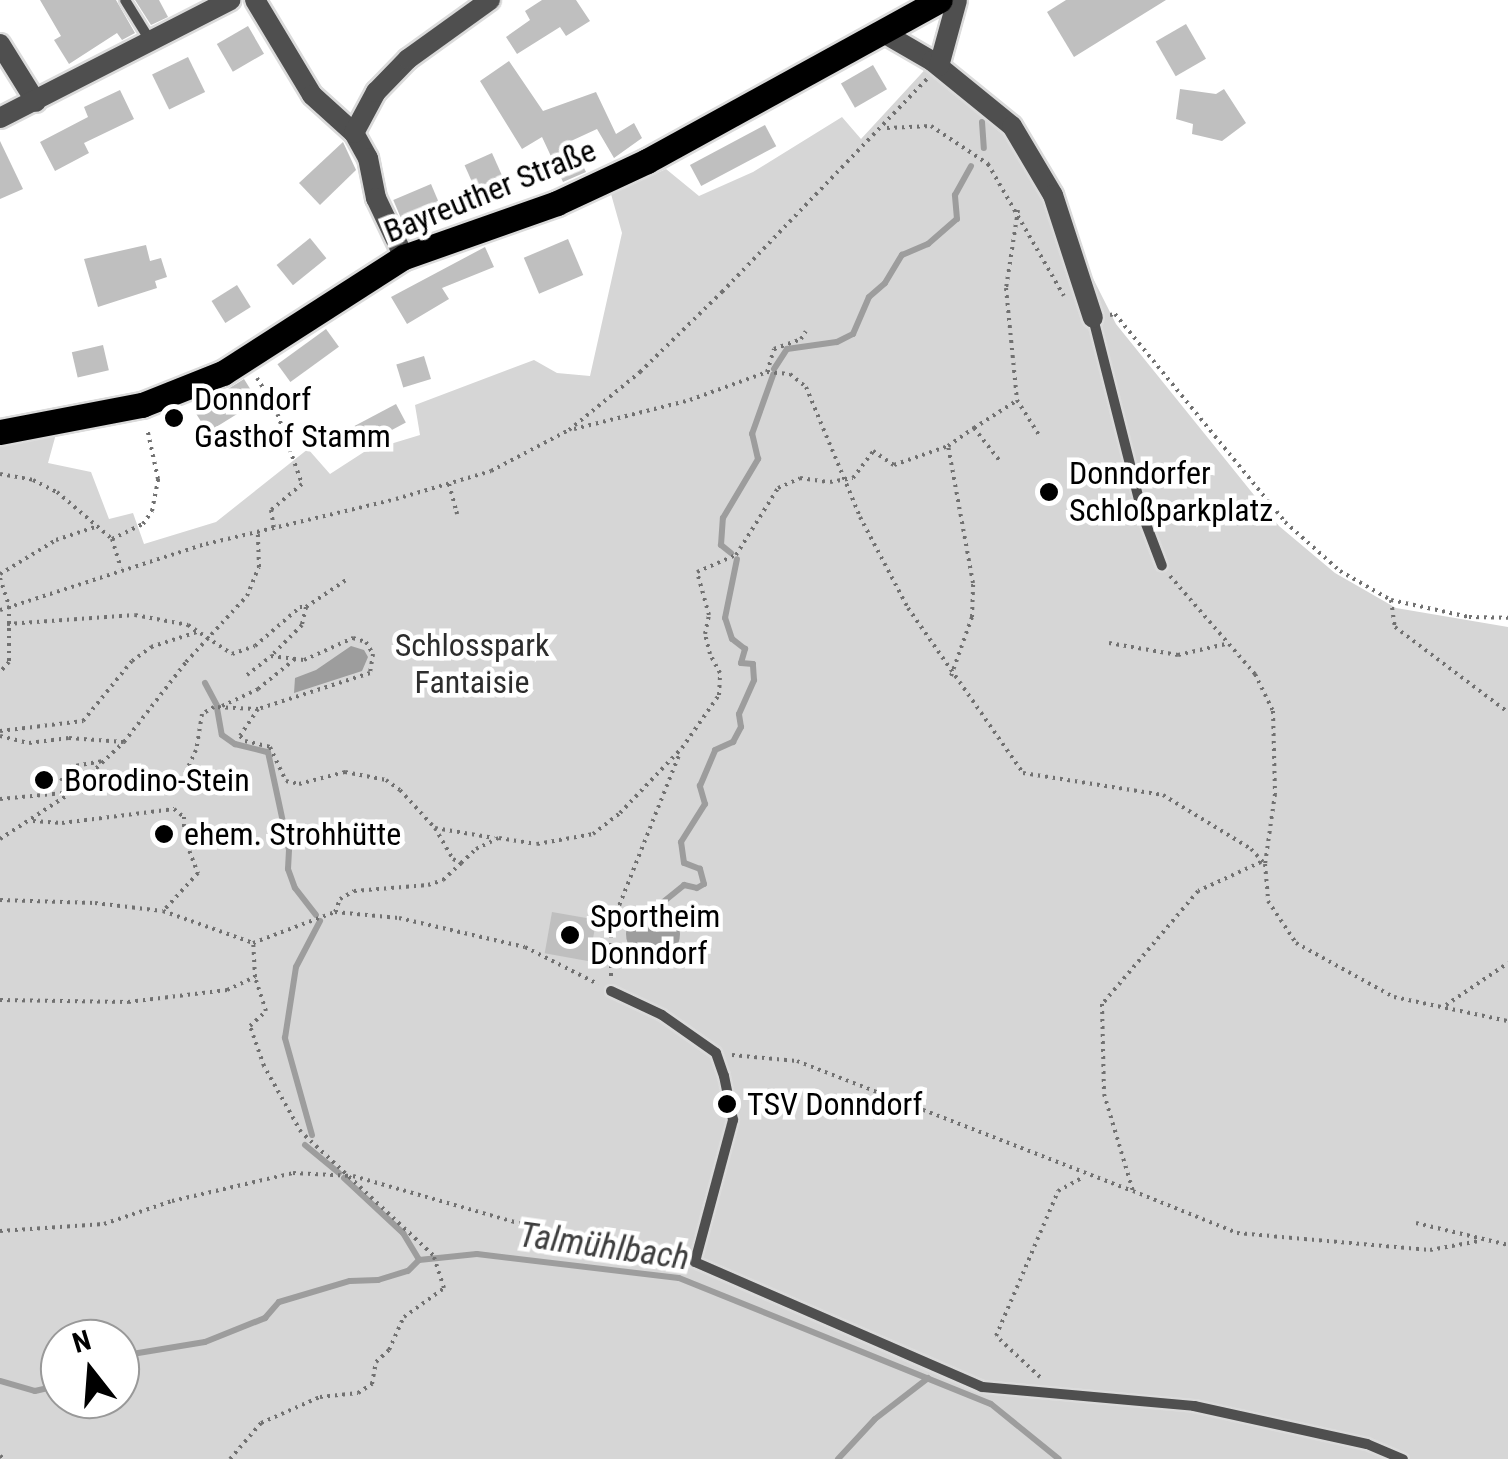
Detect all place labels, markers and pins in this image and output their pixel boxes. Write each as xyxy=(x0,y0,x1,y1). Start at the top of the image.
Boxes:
place label: Donndorf Gasthof Stamm xyxy=(194,381,391,456)
marker: Donndorf Gasthof Stamm xyxy=(163,407,185,429)
place label: Donndorfer Schloßparkplatz xyxy=(1069,455,1273,530)
marker: Donndorfer Schloßparkplatz xyxy=(1038,481,1060,503)
place label: Borodino-Stein xyxy=(64,761,250,799)
marker: Borodino-Stein xyxy=(33,769,55,791)
place label: ehem. Strohhütte xyxy=(184,815,401,853)
marker: ehem. Strohhütte xyxy=(153,823,175,845)
place label: Sportheim Donndorf xyxy=(590,898,720,973)
marker: Sportheim Donndorf xyxy=(559,924,581,946)
place label: TSV Donndorf xyxy=(747,1085,923,1123)
marker: TSV Donndorf xyxy=(716,1093,738,1115)

